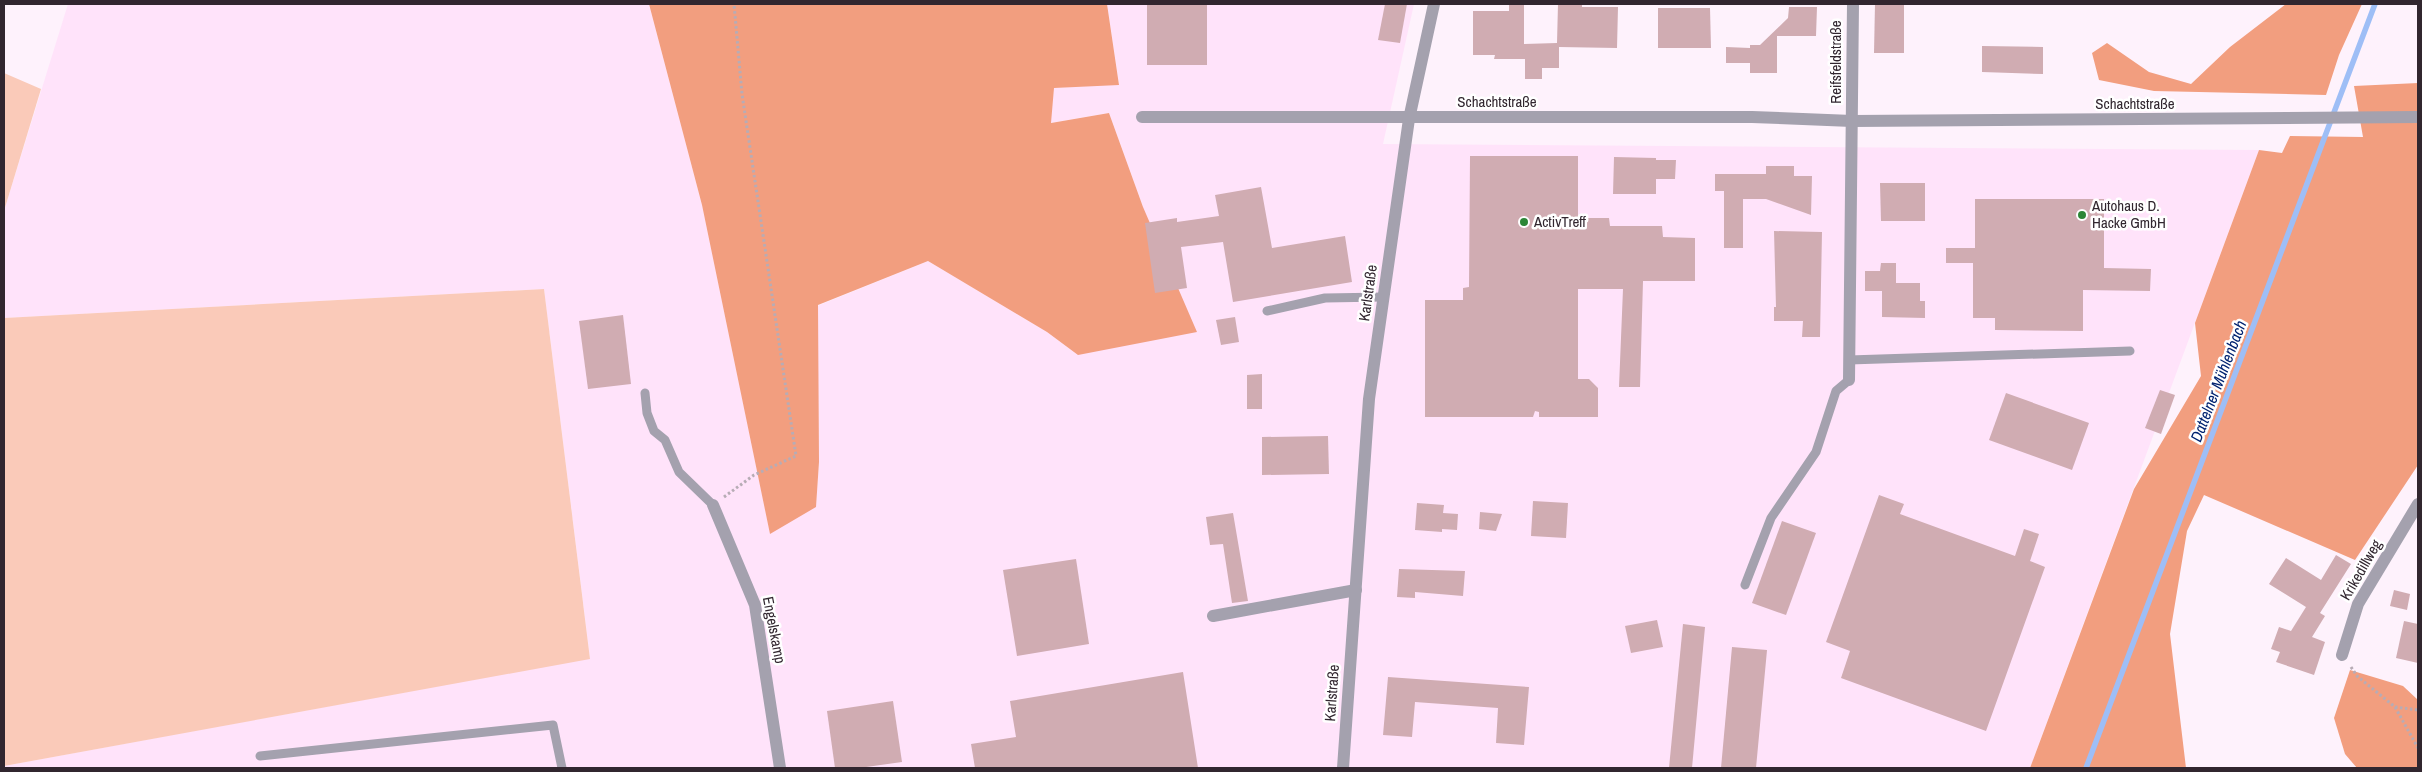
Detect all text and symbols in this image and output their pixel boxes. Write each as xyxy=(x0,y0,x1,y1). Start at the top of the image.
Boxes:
street label: Reifsfeldstraße xyxy=(1825,20,1846,104)
street label: Schachtstraße xyxy=(1457,91,1537,112)
street label: Schachtstraße xyxy=(2095,93,2175,114)
place label: Autohaus D. Hacke GmbH xyxy=(2091,195,2166,233)
marker: Autohaus D. Hacke GmbH xyxy=(2076,209,2088,221)
place label: ActivTreff xyxy=(1533,211,1586,232)
marker: ActivTreff xyxy=(1518,216,1530,228)
street label: Karlstraße xyxy=(1353,263,1382,322)
water label: Dattelner Mühlenbach xyxy=(2185,317,2251,445)
street label: Krikedillweg xyxy=(2335,535,2386,604)
street label: Engelskamp xyxy=(758,595,791,665)
street label: Karlstraße xyxy=(1319,664,1344,722)

